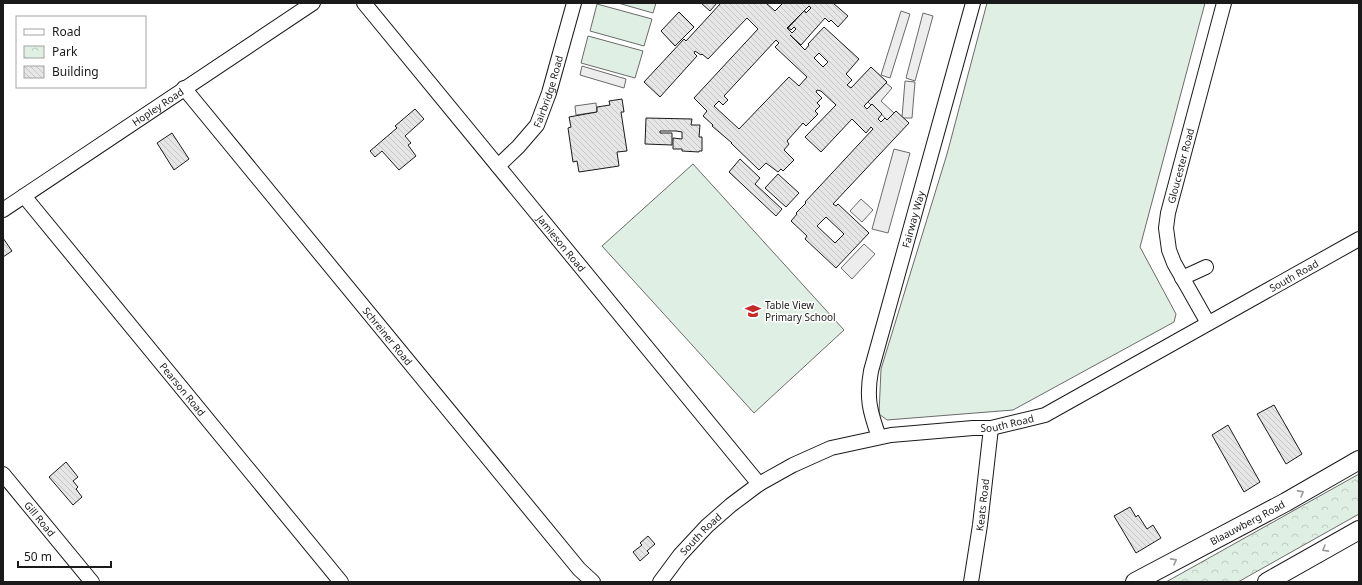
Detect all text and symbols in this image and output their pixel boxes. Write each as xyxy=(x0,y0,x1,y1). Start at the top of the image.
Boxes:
legend xyxy=(16,16,146,88)
text: Road xyxy=(52,23,81,40)
text: Park xyxy=(52,43,78,60)
street label: Fairbridge Road xyxy=(530,54,566,130)
text: Building xyxy=(52,63,99,80)
street label: Hopley Road xyxy=(129,84,186,129)
street label: Gloucester Road xyxy=(1164,127,1197,205)
street label: Fairway Way xyxy=(898,188,928,249)
street label: Jamieson Road xyxy=(533,211,589,275)
street label: South Road xyxy=(1267,256,1321,295)
place label: Table View Primary School xyxy=(765,298,836,324)
school or university icon: Table View Primary School xyxy=(744,302,762,320)
street label: Schreiner Road xyxy=(360,304,416,368)
street label: Pearson Road xyxy=(157,360,209,419)
street label: South Road xyxy=(980,411,1035,435)
street label: Keats Road xyxy=(972,478,992,532)
one-way arrow xyxy=(1297,491,1304,498)
street label: Blaauwberg Road xyxy=(1207,497,1287,548)
street label: Gill Road xyxy=(21,498,59,539)
street label: South Road xyxy=(676,510,724,558)
scale bar xyxy=(18,543,111,569)
one-way arrow xyxy=(1322,545,1329,552)
text: 50 m xyxy=(24,548,52,565)
one-way arrow xyxy=(1170,558,1177,566)

